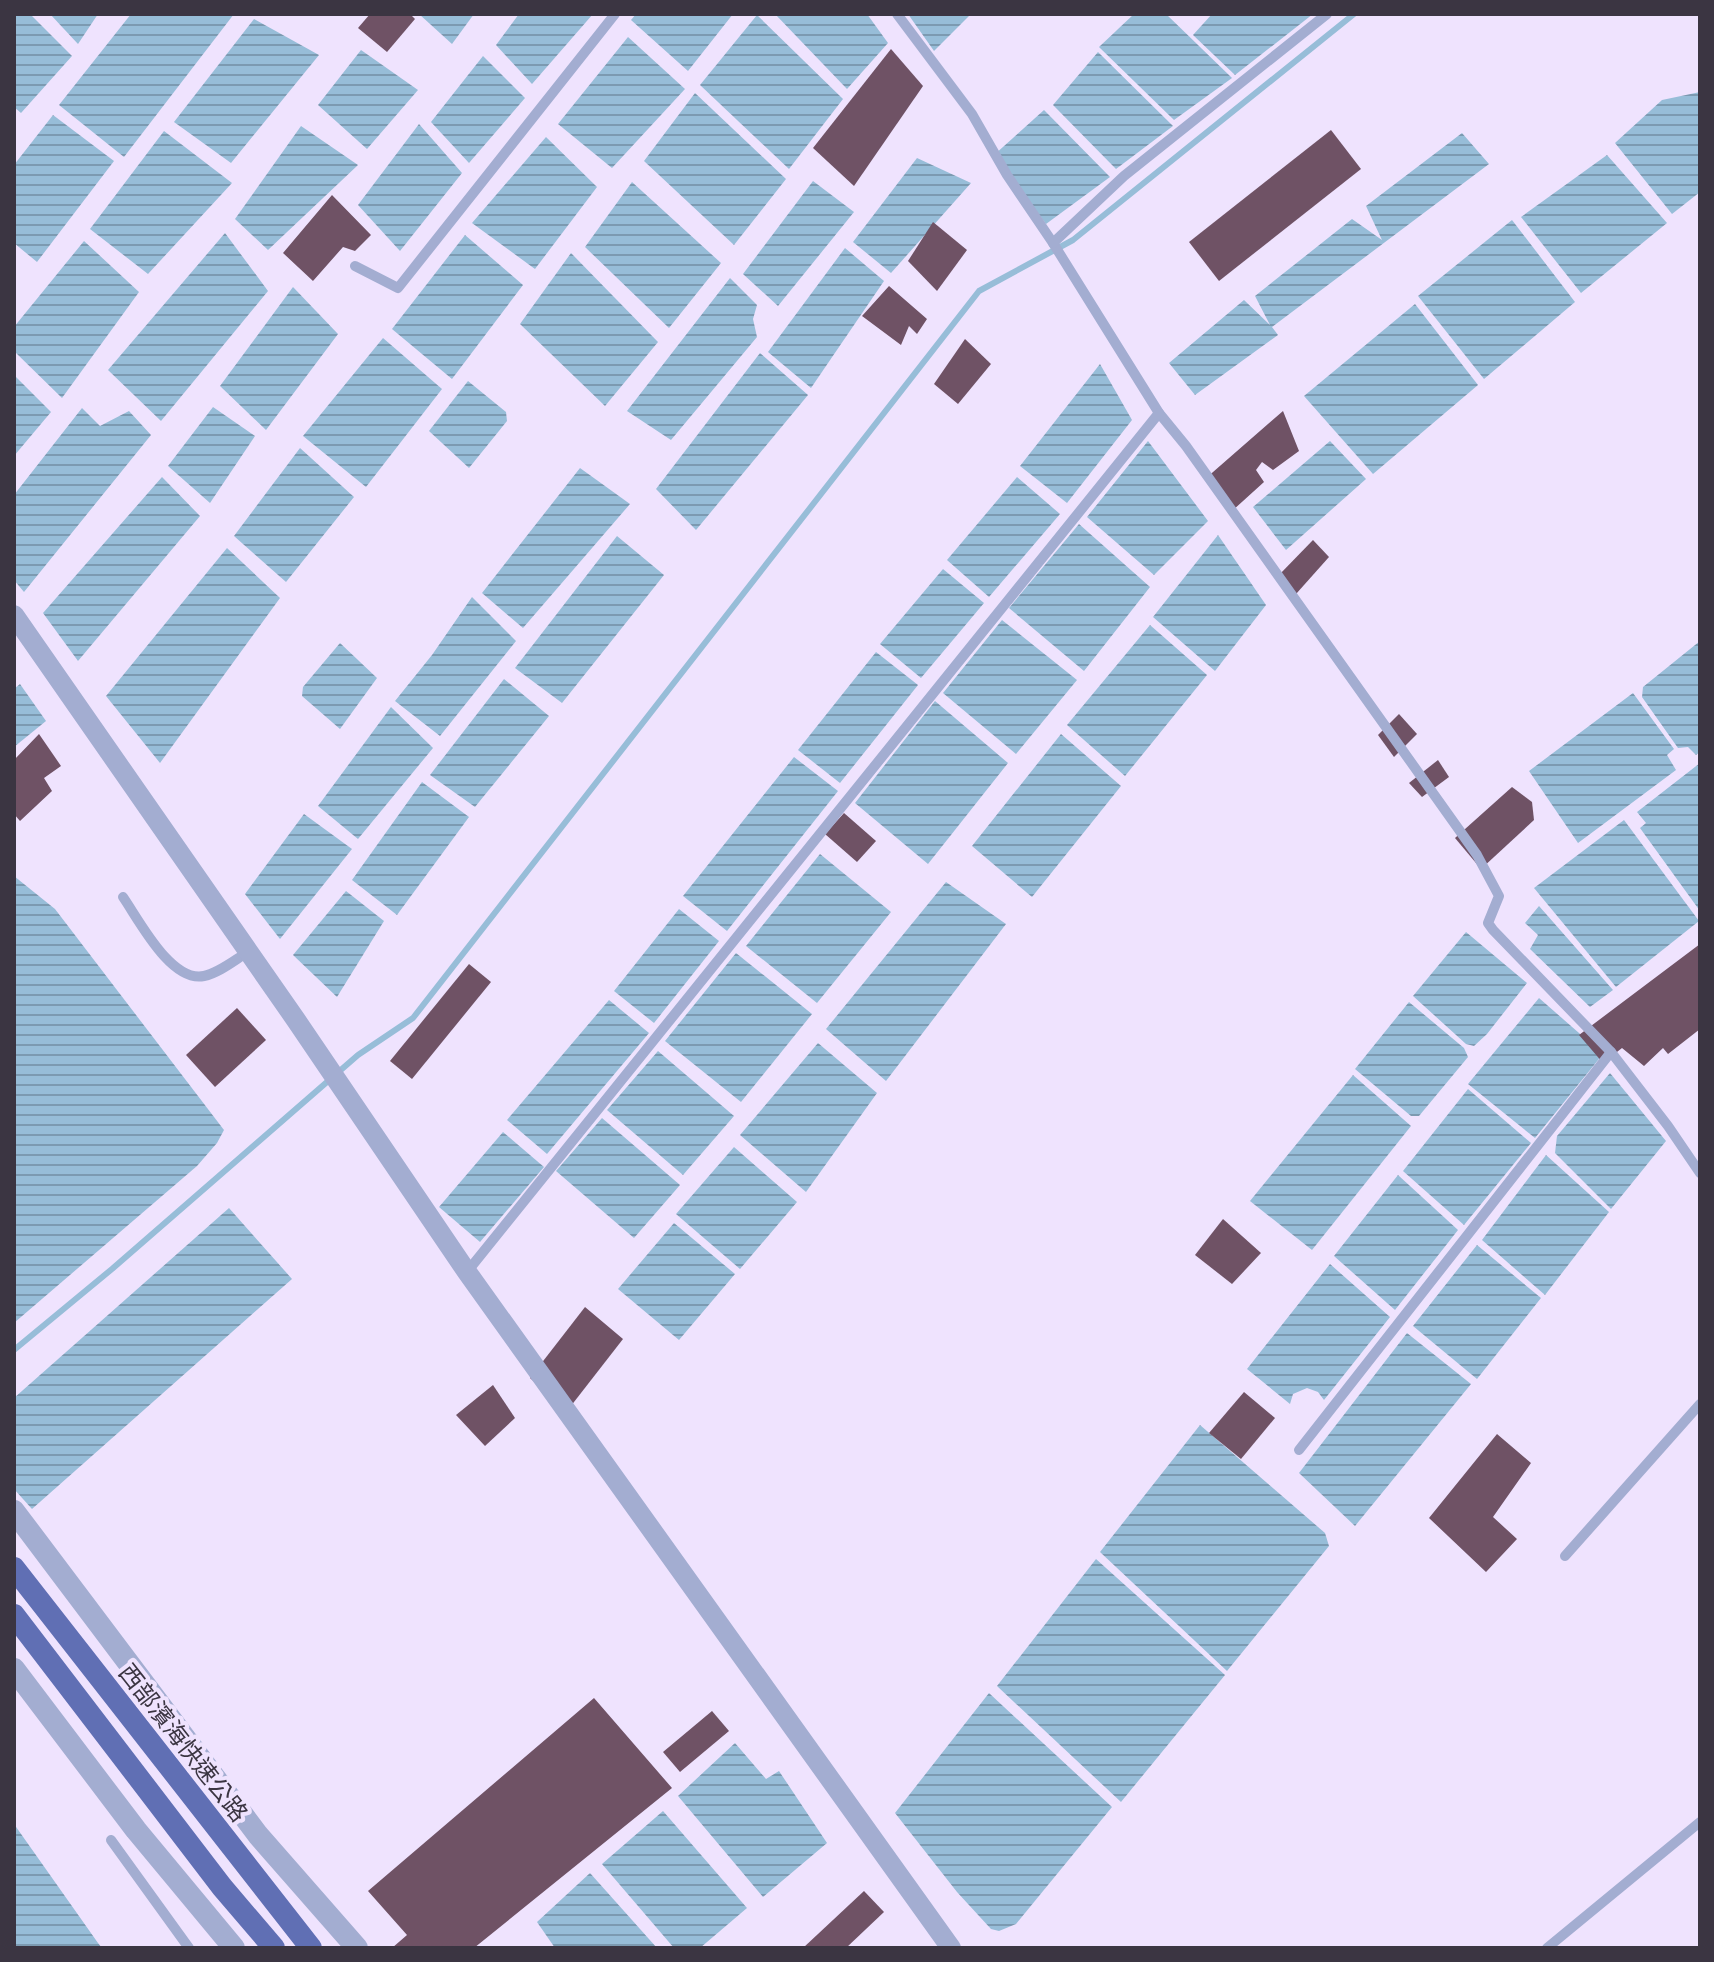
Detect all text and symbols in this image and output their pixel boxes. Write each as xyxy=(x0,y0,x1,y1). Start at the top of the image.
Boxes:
street label: 西部濱海快速公路 xyxy=(113,1659,253,1827)

